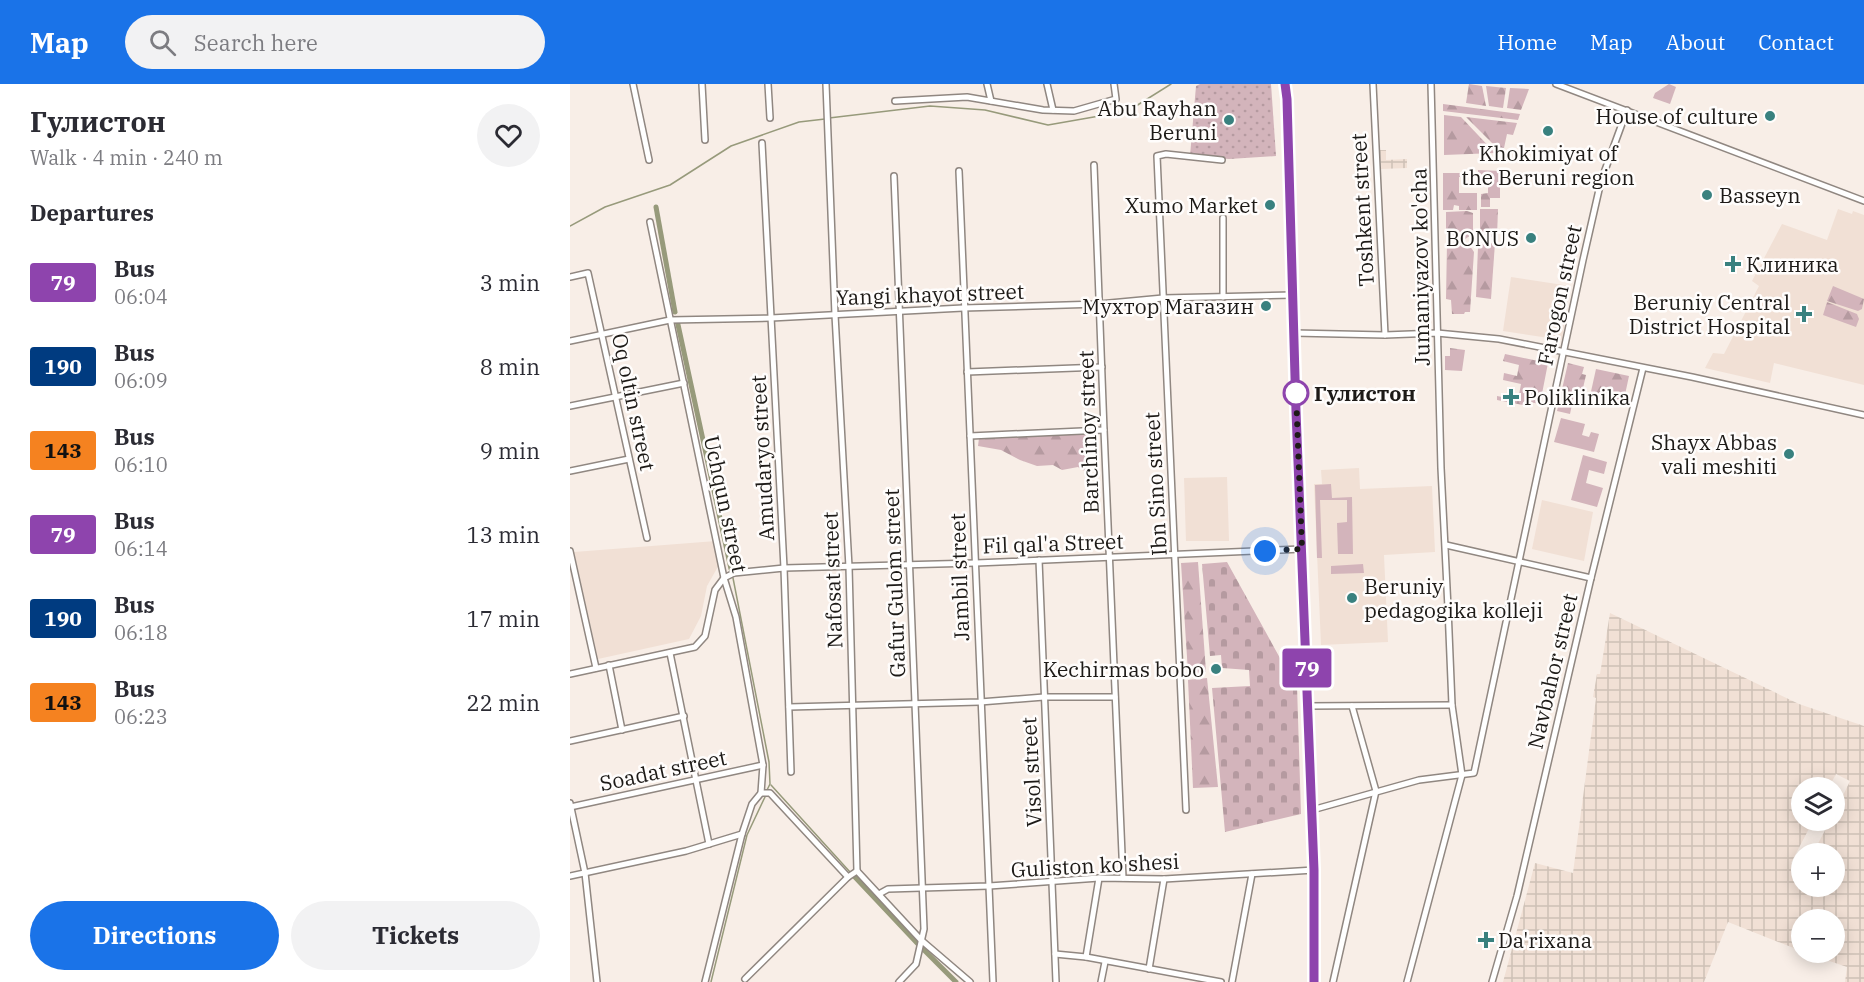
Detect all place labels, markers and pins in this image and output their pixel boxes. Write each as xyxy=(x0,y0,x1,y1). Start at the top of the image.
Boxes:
place label: Abu Rayhan Beruni xyxy=(1098,94,1217,146)
place label: House of culture xyxy=(1595,102,1758,130)
marker: House of culture xyxy=(1763,109,1777,123)
marker: Abu Rayhan Beruni xyxy=(1222,113,1236,127)
marker: Khokimiyat of the Beruni region xyxy=(1541,124,1555,138)
place label: Khokimiyat of the Beruni region xyxy=(1461,139,1635,191)
place label: Basseyn xyxy=(1719,181,1801,209)
marker: Basseyn xyxy=(1700,188,1714,202)
place label: Xumo Market xyxy=(1125,191,1258,219)
marker: Xumo Market xyxy=(1263,198,1277,212)
place label: BONUS xyxy=(1446,224,1519,252)
marker: BONUS xyxy=(1524,231,1538,245)
place label: Клиника xyxy=(1746,250,1839,278)
marker: Клиника xyxy=(1724,255,1742,273)
place label: Beruniy Central District Hospital xyxy=(1629,288,1790,340)
place label: Мухтор Магазин xyxy=(1082,292,1254,320)
marker: Мухтор Магазин xyxy=(1259,299,1273,313)
marker: Beruniy Central District Hospital xyxy=(1795,305,1813,323)
place label: Гулистон xyxy=(1314,379,1416,407)
marker: Гулистон xyxy=(1283,380,1309,406)
place label: Poliklinika xyxy=(1524,383,1630,411)
marker: Poliklinika xyxy=(1502,388,1520,406)
place label: Shayx Abbas vali meshiti xyxy=(1651,428,1777,480)
marker: Shayx Abbas vali meshiti xyxy=(1782,447,1796,461)
place label: Beruniy pedagogika kolleji xyxy=(1364,572,1543,624)
marker: Beruniy pedagogika kolleji xyxy=(1345,591,1359,605)
place label: Kechirmas bobo xyxy=(1043,655,1204,683)
marker: Kechirmas bobo xyxy=(1209,662,1223,676)
place label: Da'rixana xyxy=(1498,926,1592,954)
marker: Da'rixana xyxy=(1479,933,1493,947)

